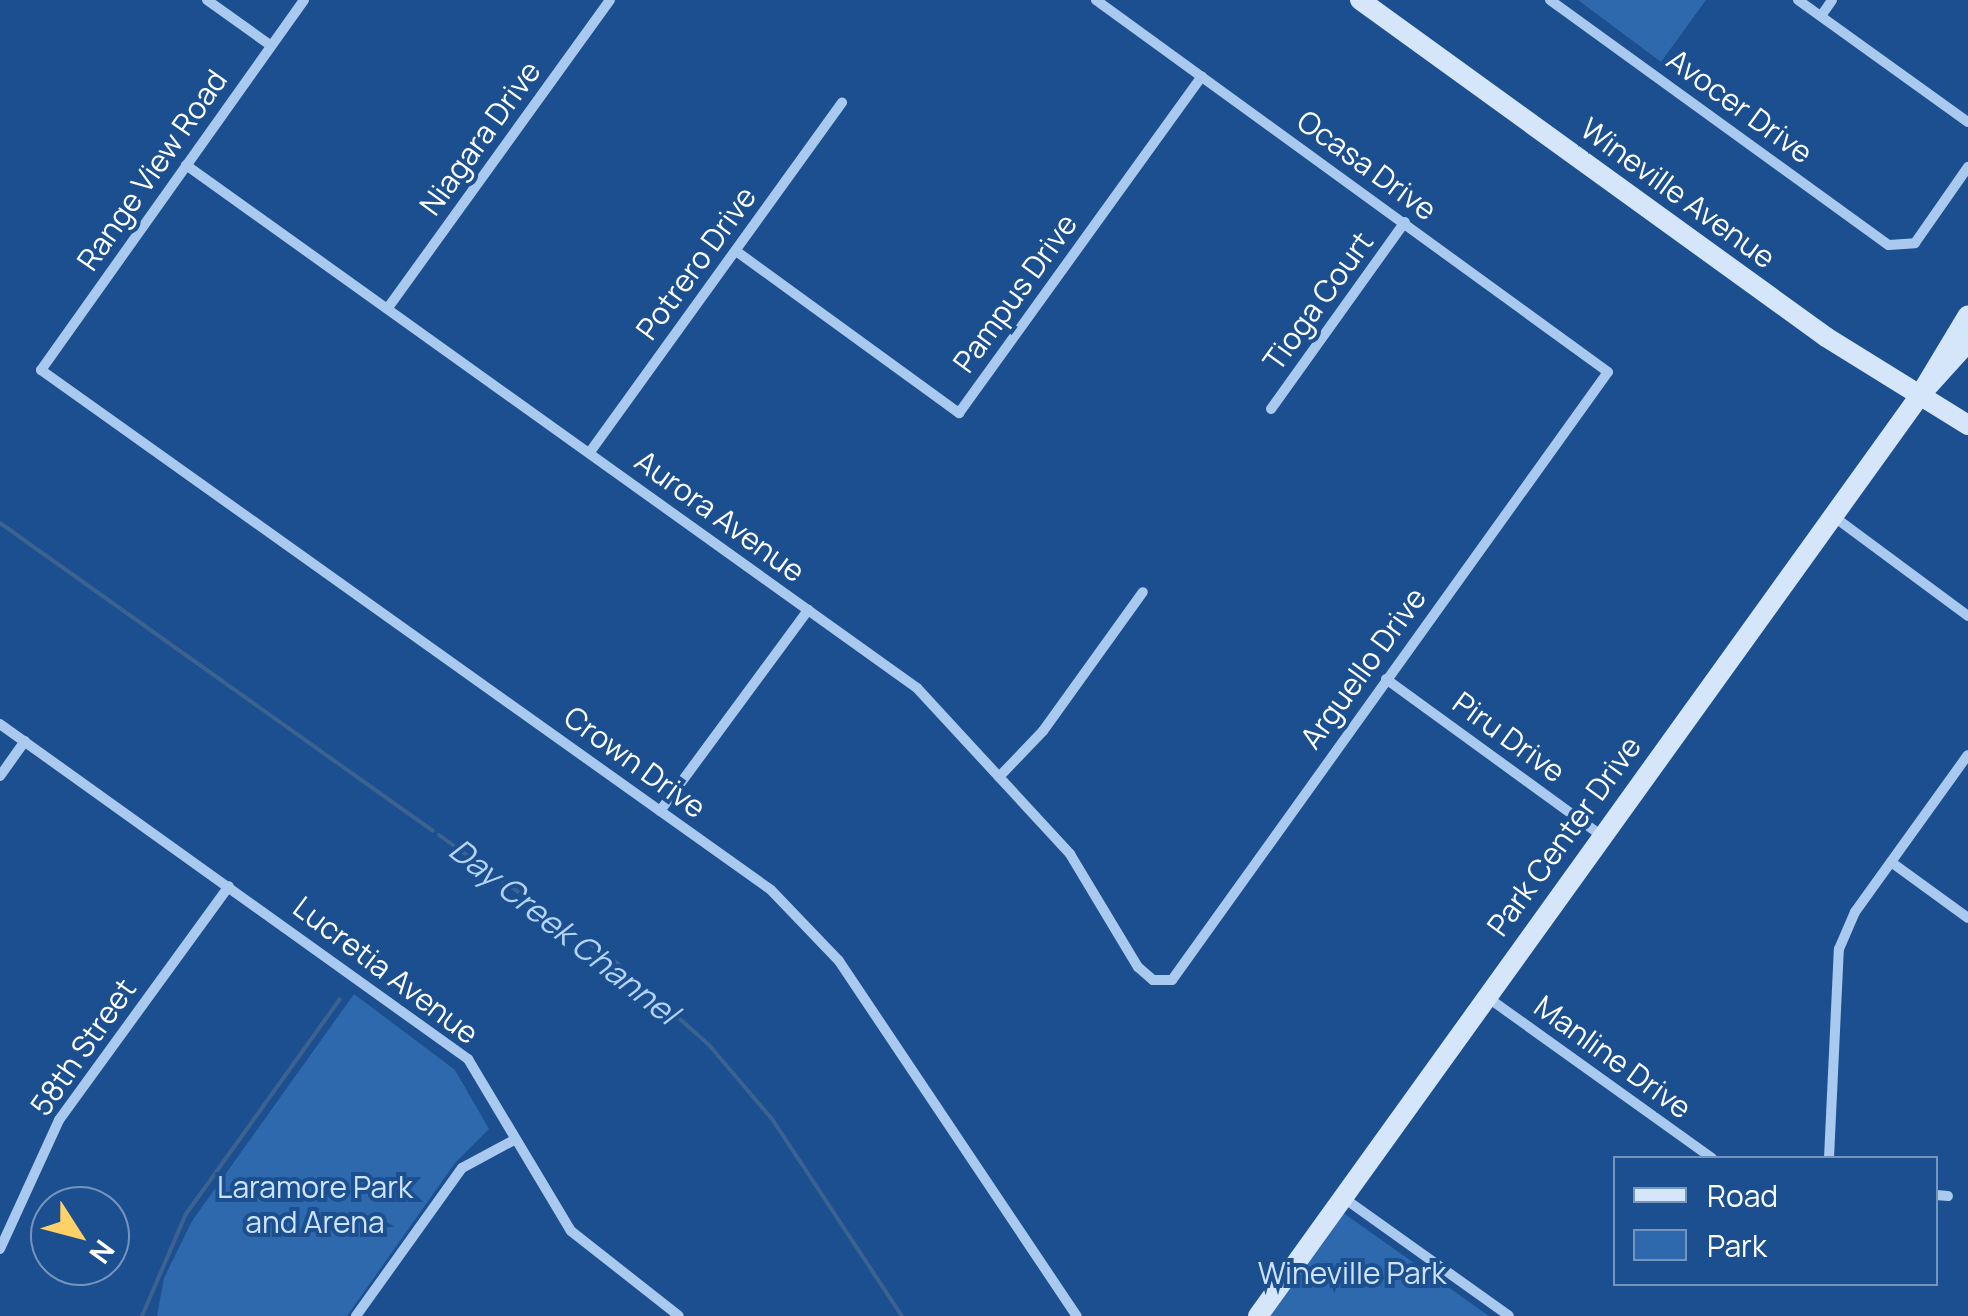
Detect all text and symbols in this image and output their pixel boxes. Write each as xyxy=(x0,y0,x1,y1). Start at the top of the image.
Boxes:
street label: Avocer Drive xyxy=(1660,41,1820,171)
street label: Niagara Drive xyxy=(412,54,548,222)
street label: Range View Road xyxy=(69,63,235,277)
street label: Ocasa Drive xyxy=(1290,102,1444,228)
street label: Wineville Avenue xyxy=(1574,110,1782,276)
street label: Potrero Drive xyxy=(628,180,764,346)
street label: Pampus Drive xyxy=(945,207,1085,379)
street label: Tioga Court xyxy=(1256,225,1380,377)
street label: Aurora Avenue xyxy=(628,442,812,590)
street label: Arguello Drive xyxy=(1293,580,1433,756)
street label: Piru Drive xyxy=(1446,684,1572,790)
street label: Crown Drive xyxy=(557,699,713,825)
street label: Park Center Drive xyxy=(1479,729,1649,943)
water label: Day Creek Channel xyxy=(442,830,686,1032)
street label: Lucretia Avenue xyxy=(286,889,486,1051)
street label: 58th Street xyxy=(23,972,143,1122)
street label: Manline Drive xyxy=(1528,988,1698,1126)
legend xyxy=(1613,1156,1938,1286)
park label: Laramore Park and Arena xyxy=(217,1169,413,1240)
text: Road xyxy=(1707,1175,1778,1216)
north arrow xyxy=(30,1186,130,1286)
text: Park xyxy=(1707,1225,1767,1266)
text: N xyxy=(81,1233,124,1272)
park label: Wineville Park xyxy=(1258,1255,1446,1291)

